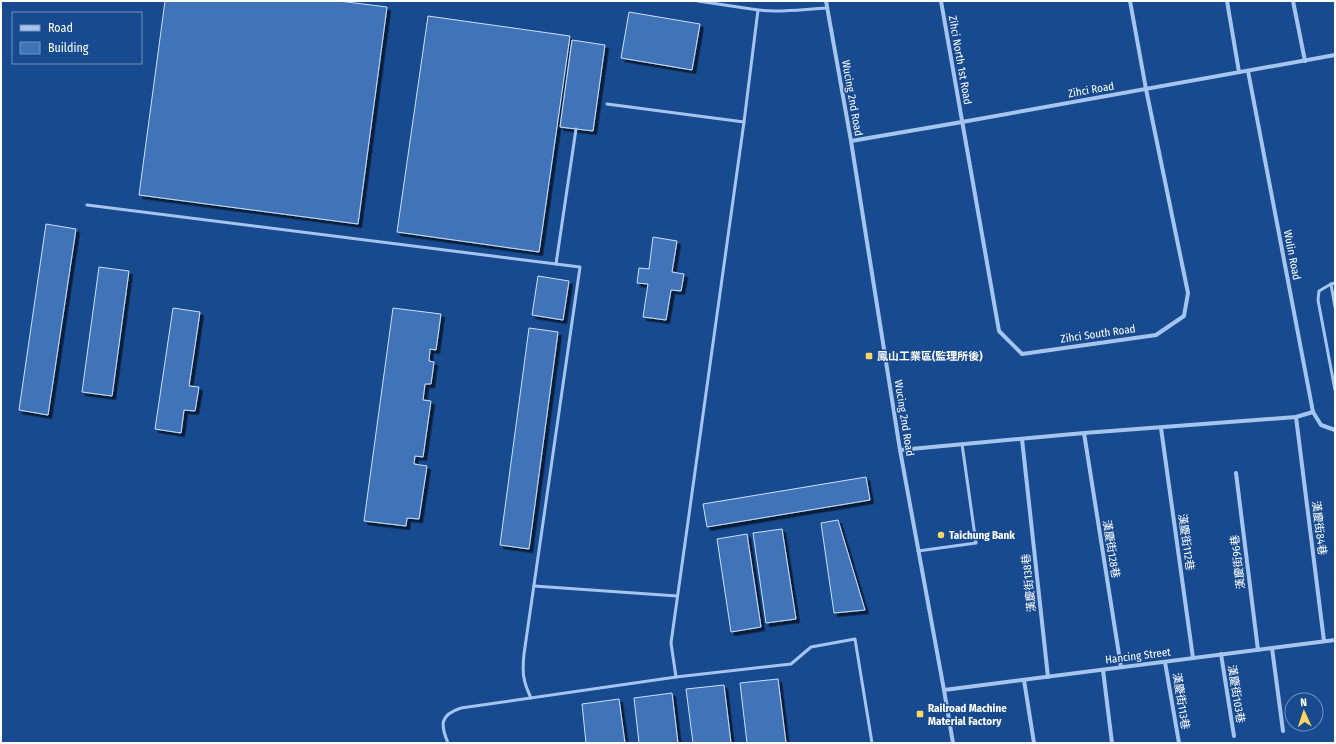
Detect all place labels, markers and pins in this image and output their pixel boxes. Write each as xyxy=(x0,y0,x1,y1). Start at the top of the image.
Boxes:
place label: 鳳山工業區(監理所後) xyxy=(877,350,983,363)
marker: 鳳山工業區(監理所後) xyxy=(864,351,874,361)
place label: Taichung Bank xyxy=(949,529,1015,542)
marker: Taichung Bank xyxy=(936,530,946,540)
place label: Railroad Machine Material Factory xyxy=(928,702,1007,728)
marker: Railroad Machine Material Factory xyxy=(915,709,925,719)

